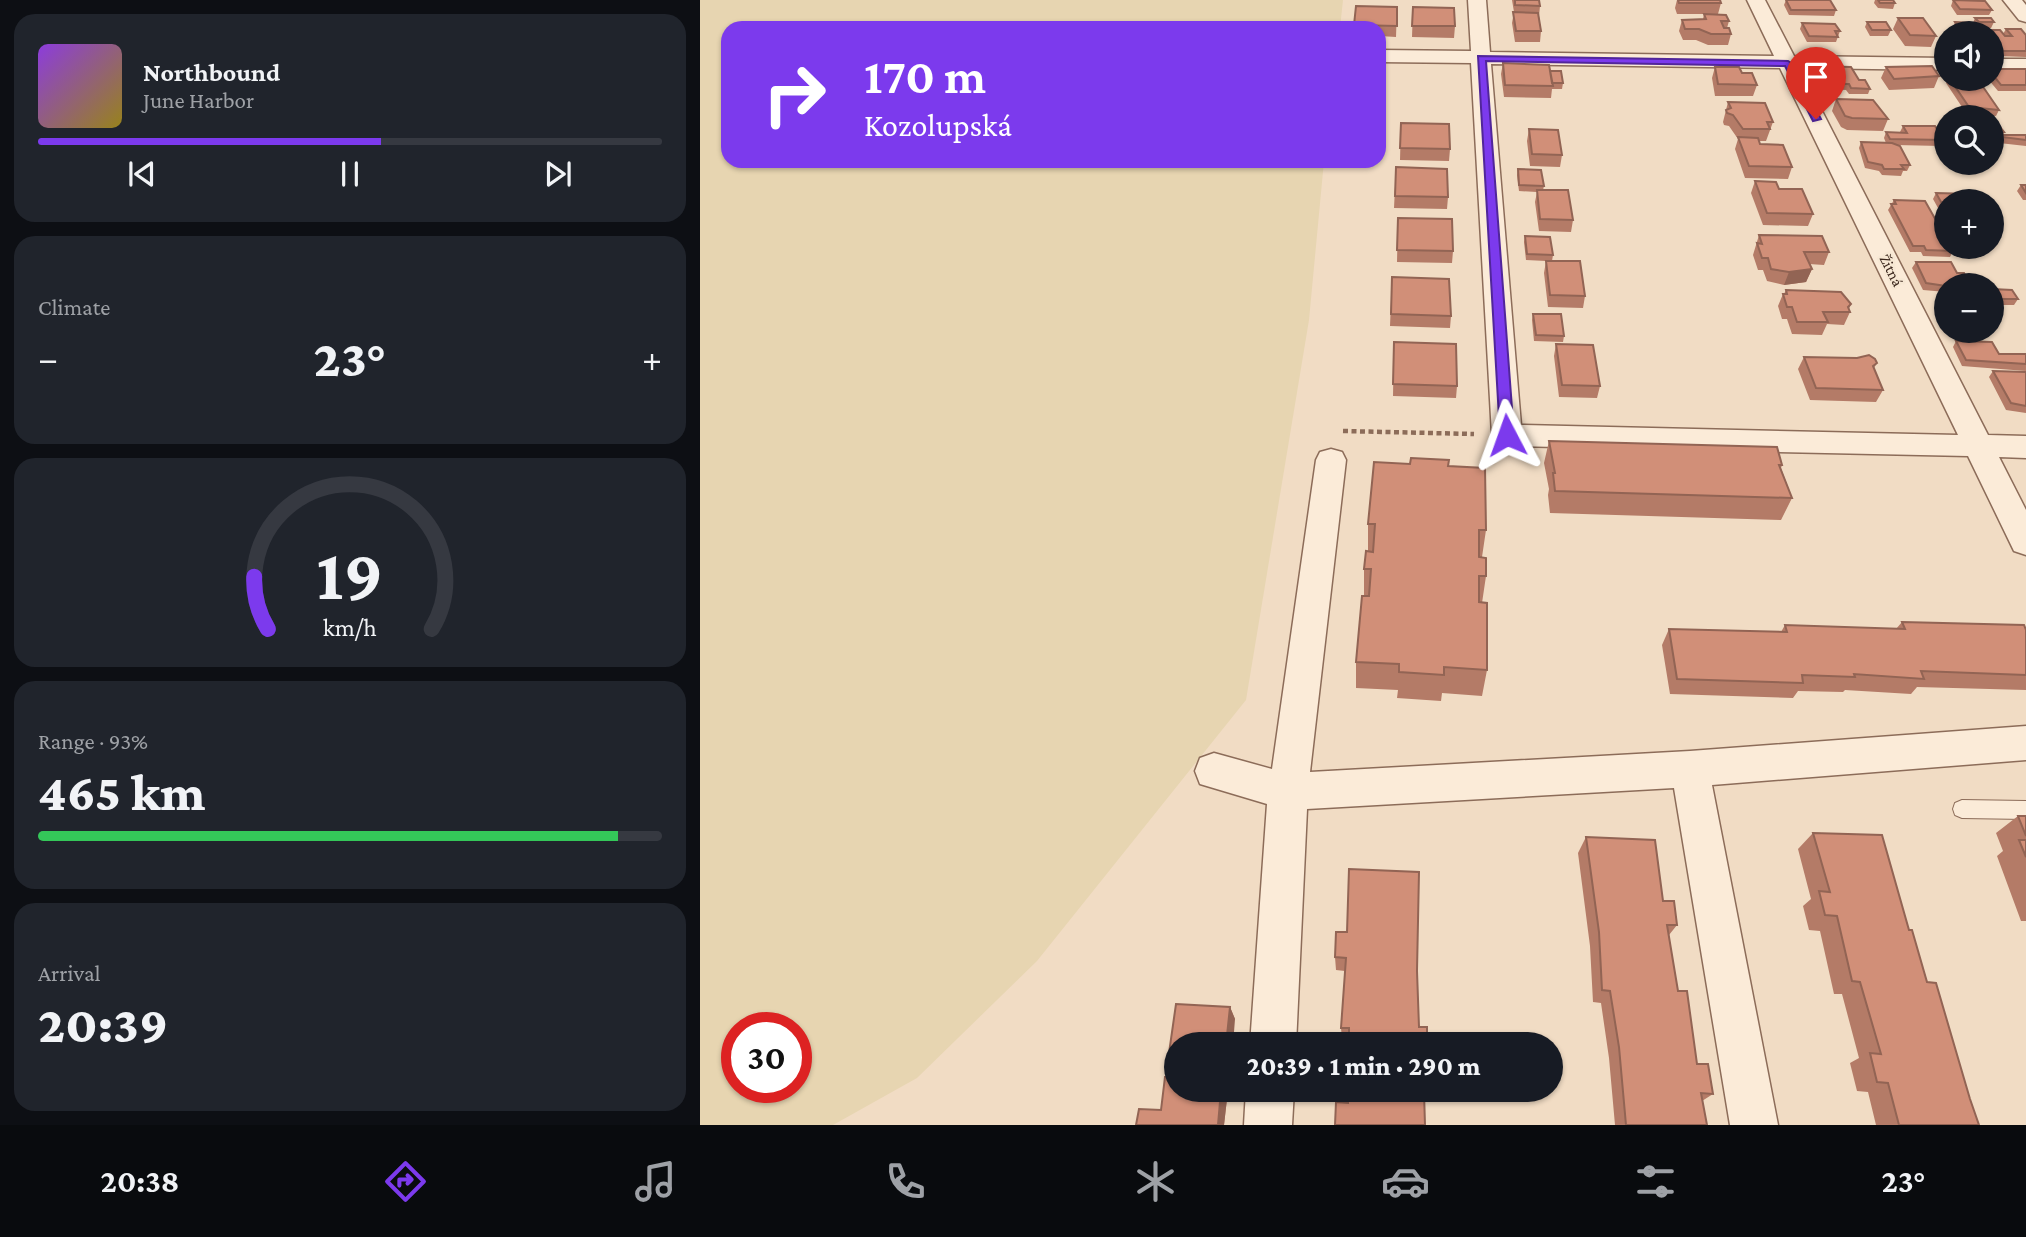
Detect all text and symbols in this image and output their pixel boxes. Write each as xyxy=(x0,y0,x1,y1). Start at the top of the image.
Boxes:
map controls xyxy=(1934,21,2004,343)
button: sound xyxy=(1934,21,2004,91)
pin xyxy=(1786,47,1846,119)
icon: right xyxy=(749,49,840,140)
text: 170 m xyxy=(864,49,986,104)
text: Northbound xyxy=(143,58,280,87)
icon: arrive xyxy=(1797,58,1835,96)
text: June Harbor xyxy=(143,87,254,113)
button: search xyxy=(1934,105,2004,175)
text: Kozolupská xyxy=(864,107,1012,143)
icon: previous xyxy=(123,155,161,193)
icon: pause xyxy=(331,155,369,193)
icon: next xyxy=(539,155,577,193)
button: + xyxy=(1934,189,2004,259)
street label: Žitná xyxy=(1876,251,1907,290)
button: − xyxy=(1934,273,2004,343)
text: Climate xyxy=(38,294,110,320)
text: 23° xyxy=(314,329,386,387)
text: − xyxy=(38,337,58,379)
text: + xyxy=(642,337,662,379)
position arrow xyxy=(1470,398,1544,472)
text: 19 xyxy=(317,534,383,615)
text: km/h xyxy=(323,613,377,640)
text: Range · 93% xyxy=(38,728,148,754)
text: 465 km xyxy=(38,763,205,821)
text: Arrival xyxy=(38,960,101,986)
text: 20:39 xyxy=(38,995,168,1053)
speed limit sign: 30 xyxy=(721,1012,812,1103)
text: 20:39 · 1 min · 290 m xyxy=(1247,1052,1480,1081)
icon: directions xyxy=(381,1157,430,1206)
icon: music xyxy=(631,1157,680,1206)
icon: phone xyxy=(881,1157,930,1206)
icon: climate xyxy=(1131,1157,1180,1206)
icon: car xyxy=(1381,1157,1430,1206)
icon: filters xyxy=(1631,1157,1680,1206)
text: 20:38 xyxy=(101,1163,179,1199)
text: 23° xyxy=(1882,1163,1925,1199)

